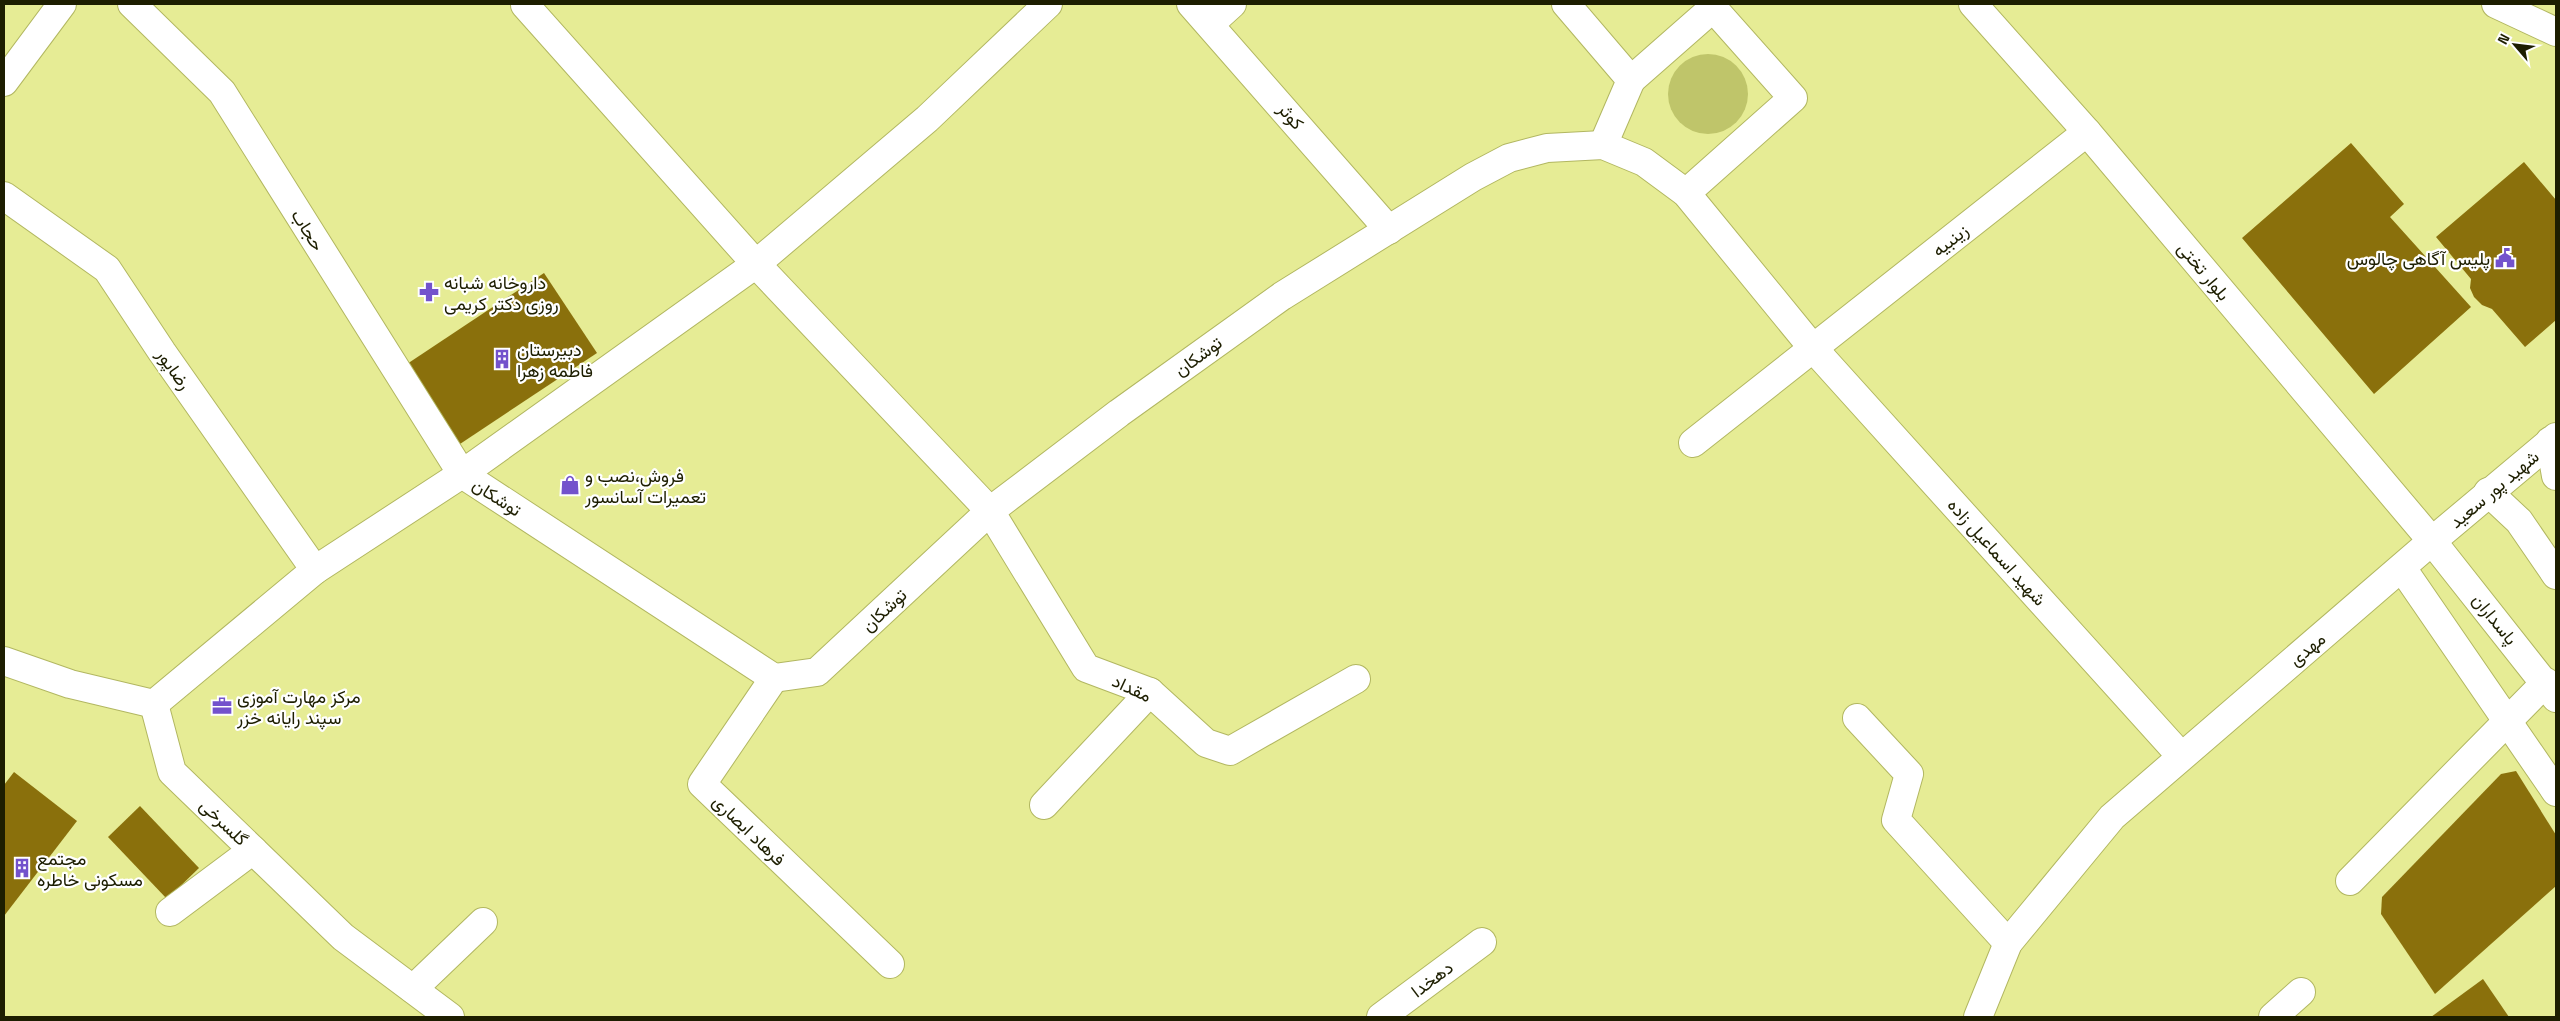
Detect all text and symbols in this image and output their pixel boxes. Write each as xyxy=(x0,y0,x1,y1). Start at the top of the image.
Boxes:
north arrow xyxy=(2490,20,2540,70)
text: N xyxy=(2493,31,2514,47)
street label: کوثر xyxy=(1272,97,1309,134)
street label: حجاب xyxy=(286,205,330,255)
street label: زینبیه xyxy=(1927,219,1973,261)
street label: بلوار تختی xyxy=(2173,237,2235,305)
place label: پلیس آگاهی چالوس xyxy=(2347,247,2490,271)
public building icon: پلیس آگاهی چالوس xyxy=(2494,247,2516,269)
place label: داروخانه شبانه روزی دکتر کریمی xyxy=(444,271,559,315)
pharmacy icon: داروخانه شبانه روزی دکتر کریمی xyxy=(418,281,440,303)
street label: توشکان xyxy=(1169,331,1227,381)
place label: دبیرستان فاطمه زهرا xyxy=(517,338,593,382)
street label: رضاپور xyxy=(150,343,196,395)
building icon: دبیرستان فاطمه زهرا xyxy=(491,348,513,370)
street label: شهید پور سعید xyxy=(2445,445,2544,534)
place label: فروش،نصب و تعمیرات آسانسور xyxy=(584,464,706,508)
street label: توشکان xyxy=(468,473,526,521)
shop icon: فروش،نصب و تعمیرات آسانسور xyxy=(559,474,581,496)
street label: شهید اسماعیل زاده xyxy=(1943,494,2051,610)
street label: توشکان xyxy=(856,583,912,637)
street label: پاسداران xyxy=(2467,589,2523,650)
street label: مهدی xyxy=(2284,627,2330,671)
street label: مقداد xyxy=(1109,669,1155,707)
place label: مرکز مهارت آموزی سپند رایانه خزر xyxy=(236,685,360,730)
office icon: مرکز مهارت آموزی سپند رایانه خزر xyxy=(211,695,233,717)
street label: فرهاد ابصاری xyxy=(708,790,790,870)
street label: گلسرخی xyxy=(195,794,253,850)
place label: مجتمع مسکونی خاطره xyxy=(37,847,143,891)
building icon: مجتمع مسکونی خاطره xyxy=(11,857,33,879)
street label: دهخدا xyxy=(1406,956,1458,1002)

